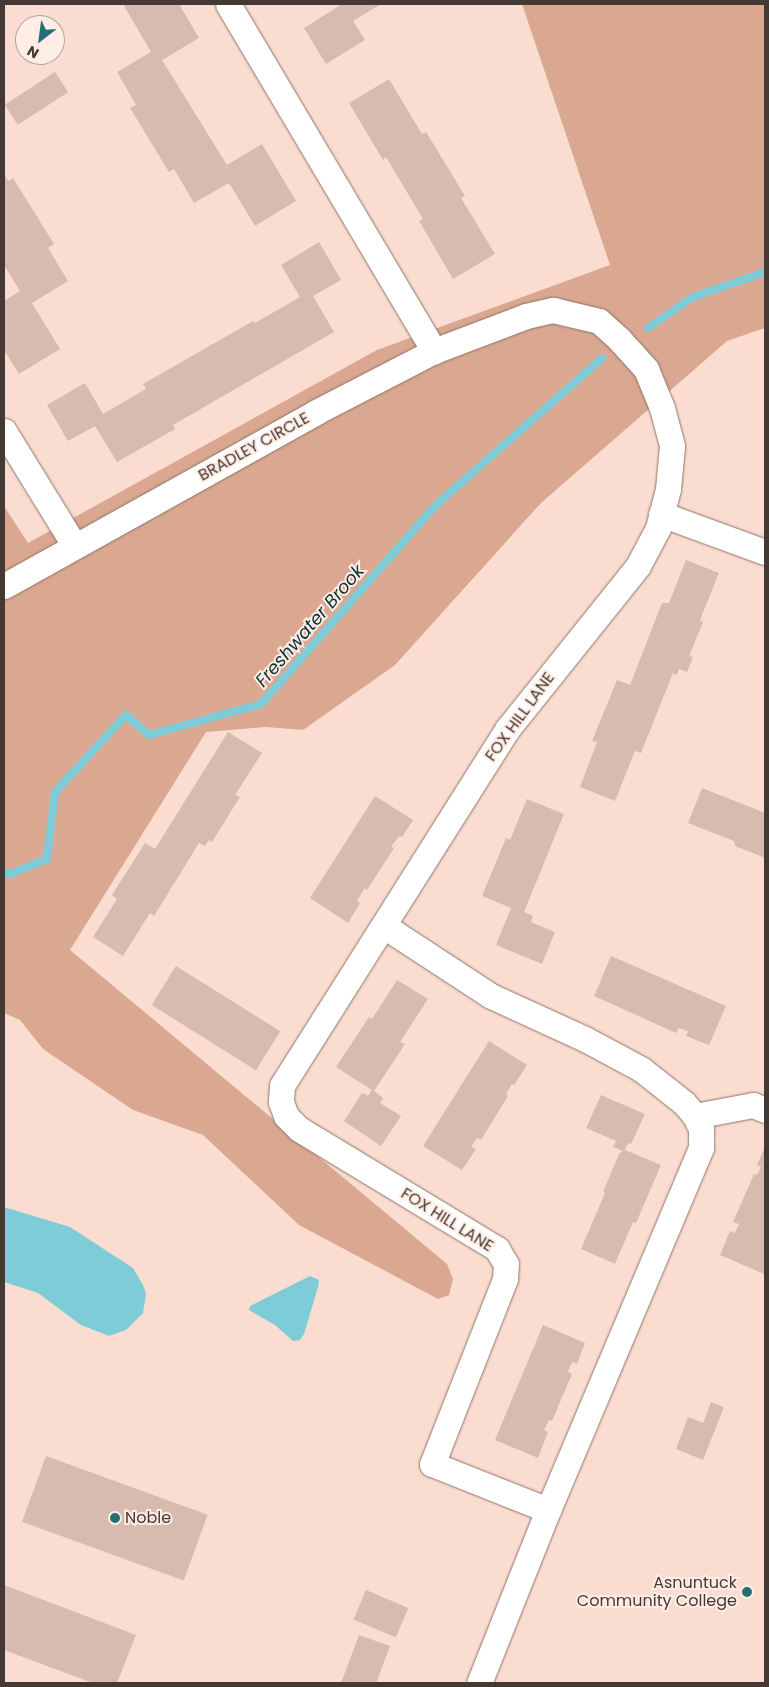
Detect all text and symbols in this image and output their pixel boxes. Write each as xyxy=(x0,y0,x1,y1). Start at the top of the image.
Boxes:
north arrow xyxy=(15,15,65,65)
text: N xyxy=(23,41,43,63)
street label: BRADLEY CIRCLE xyxy=(195,409,313,485)
water label: Freshwater Brook xyxy=(251,561,369,691)
street label: FOX HILL LANE xyxy=(481,669,559,765)
street label: FOX HILL LANE xyxy=(397,1184,497,1256)
place label: Noble xyxy=(125,1508,171,1528)
marker: Noble xyxy=(109,1512,121,1524)
place label: Asnuntuck Community College xyxy=(577,1573,737,1611)
marker: Asnuntuck Community College xyxy=(741,1586,753,1598)

